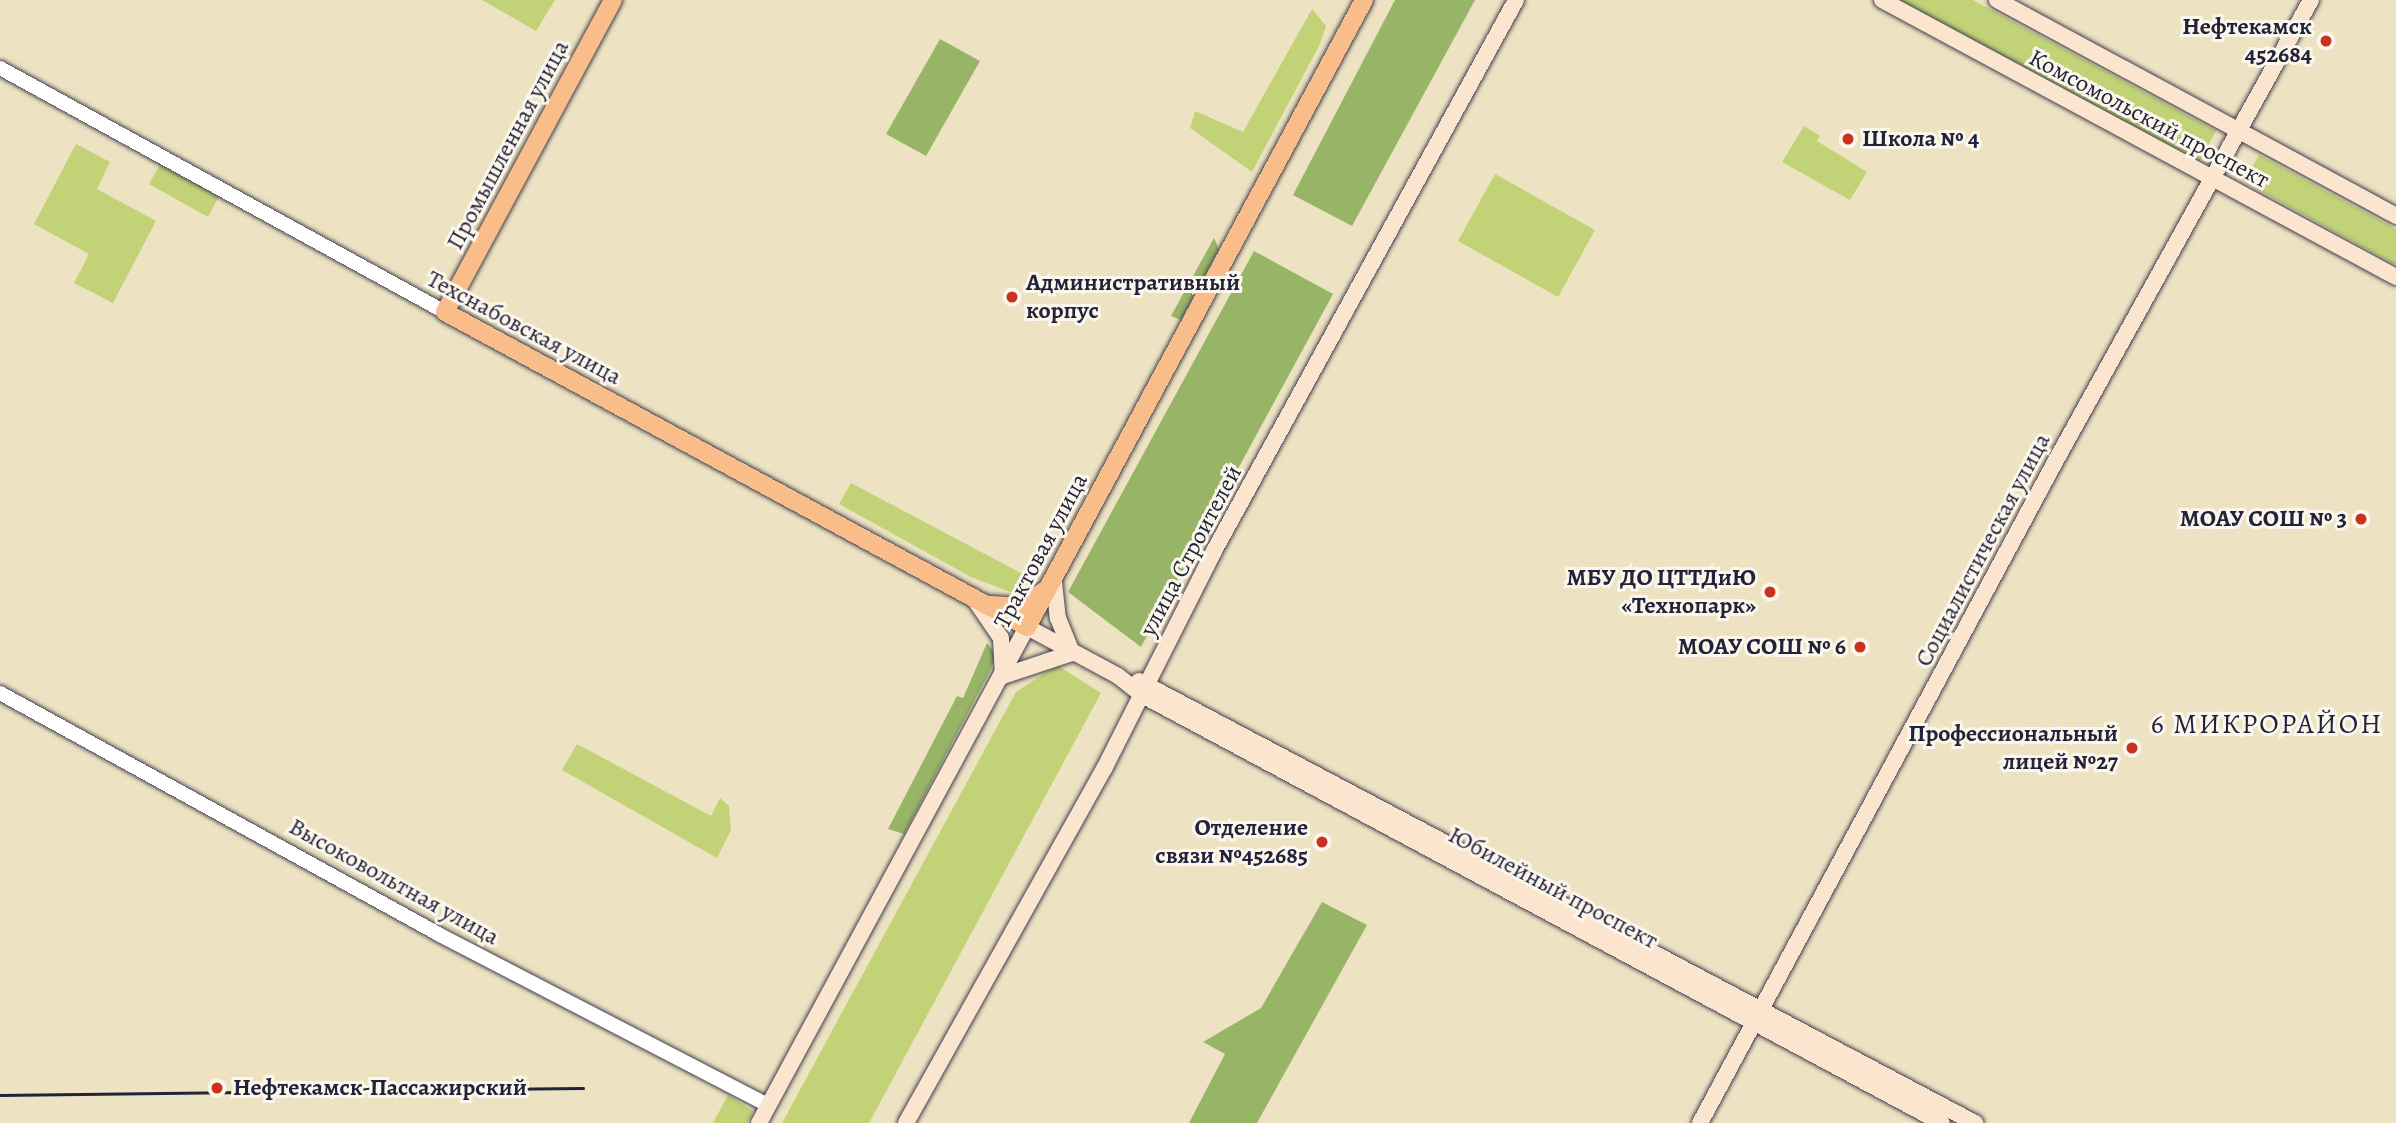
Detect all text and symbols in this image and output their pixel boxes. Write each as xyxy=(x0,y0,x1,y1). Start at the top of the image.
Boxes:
place label: Нефтекамск 452684 xyxy=(2182,13,2312,69)
marker: Нефтекамск 452684 xyxy=(2318,33,2334,49)
street label: Промышленная улица xyxy=(441,35,575,255)
street label: Комсомольский проспект xyxy=(2024,43,2274,195)
place label: Школа № 4 xyxy=(1862,125,1979,153)
marker: Школа № 4 xyxy=(1840,131,1856,147)
street label: Техснабовская улица xyxy=(422,265,626,391)
place label: Административный корпус xyxy=(1026,269,1240,325)
marker: Административный корпус xyxy=(1004,289,1020,305)
street label: Социалистическая улица xyxy=(1909,429,2057,671)
street label: улица Строителей xyxy=(1134,461,1248,641)
street label: Трактовая улица xyxy=(988,469,1094,633)
place label: МОАУ СОШ № 3 xyxy=(2180,505,2347,533)
marker: МОАУ СОШ № 3 xyxy=(2353,511,2369,527)
place label: МБУ ДО ЦТТДиЮ «Технопарк» xyxy=(1566,564,1756,620)
marker: МБУ ДО ЦТТДиЮ «Технопарк» xyxy=(1762,584,1778,600)
place label: МОАУ СОШ № 6 xyxy=(1678,633,1846,661)
marker: МОАУ СОШ № 6 xyxy=(1852,639,1868,655)
district label: 6 МИКРОРАЙОН xyxy=(2152,707,2382,741)
place label: Профессиональный лицей №27 xyxy=(1908,720,2118,776)
marker: Профессиональный лицей №27 xyxy=(2124,740,2140,756)
street label: Высоковольтная улица xyxy=(284,812,504,952)
place label: Отделение связи №452685 xyxy=(1155,814,1308,870)
street label: Юбилейный проспект xyxy=(1443,821,1663,955)
marker: Отделение связи №452685 xyxy=(1314,834,1330,850)
place label: Нефтекамск-Пассажирский xyxy=(233,1074,527,1102)
marker: Нефтекамск-Пассажирский xyxy=(207,1078,227,1098)

